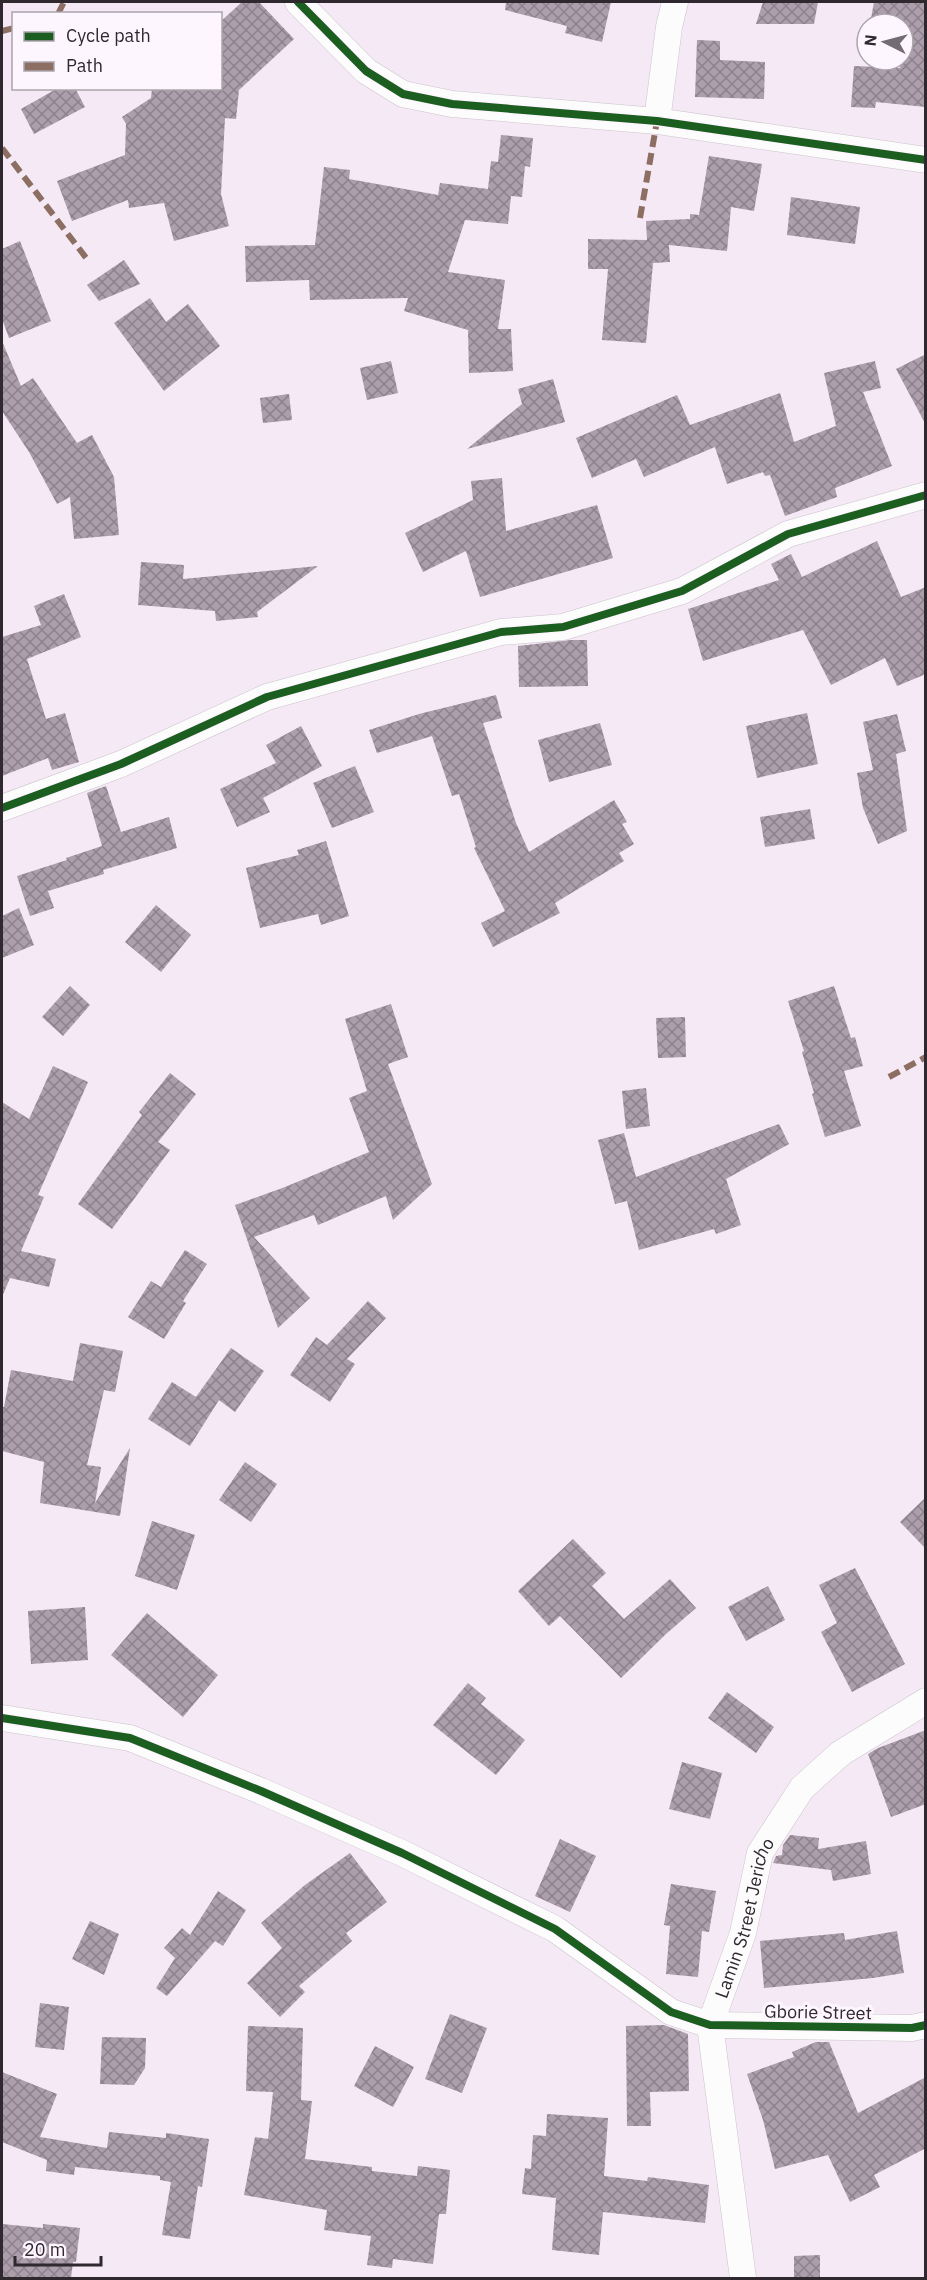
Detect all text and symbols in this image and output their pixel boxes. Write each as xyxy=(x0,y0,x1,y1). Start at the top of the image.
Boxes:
legend xyxy=(12,12,222,90)
north arrow xyxy=(855,12,915,72)
text: Cycle path xyxy=(66,24,151,47)
text: N xyxy=(860,34,881,47)
text: Path xyxy=(66,54,103,77)
street label: Lamin Street Jericho xyxy=(709,1833,779,2001)
street label: Gborie Street xyxy=(764,2000,872,2024)
scale bar xyxy=(15,2229,100,2267)
text: 20 m xyxy=(24,2238,66,2261)

